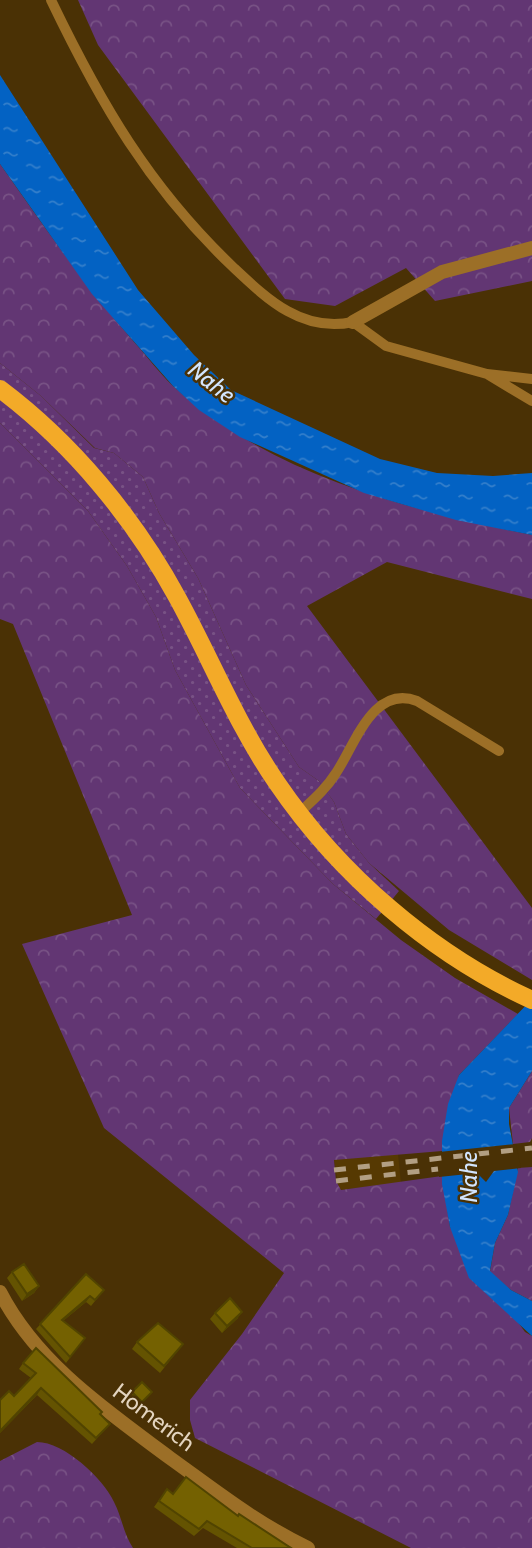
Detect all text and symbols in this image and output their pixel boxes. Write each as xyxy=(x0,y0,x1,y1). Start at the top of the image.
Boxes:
water label: Nahe xyxy=(183,355,241,409)
water label: Nahe xyxy=(454,1151,483,1203)
street label: Homerich xyxy=(107,1377,201,1457)

